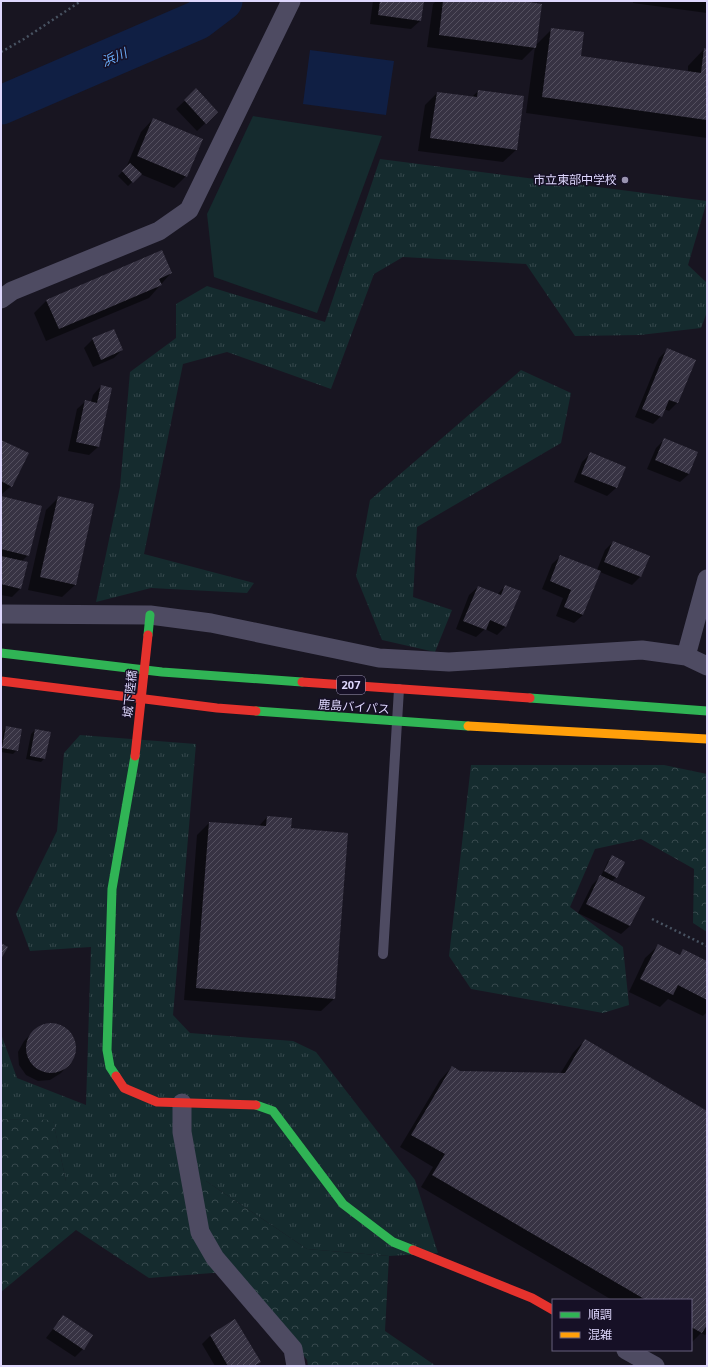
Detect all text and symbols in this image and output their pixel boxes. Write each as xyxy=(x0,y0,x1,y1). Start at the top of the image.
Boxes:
water label: 浜川 xyxy=(99,43,131,70)
place label: 市立東部中学校 xyxy=(533,171,617,188)
marker: 市立東部中学校 xyxy=(620,175,630,185)
street label: 城下陸橋 xyxy=(119,669,140,719)
road number: 207 xyxy=(337,676,365,694)
street label: 鹿島バイパス xyxy=(318,696,390,717)
legend xyxy=(552,1299,692,1351)
text: 順調 xyxy=(588,1306,612,1323)
text: 混雑 xyxy=(588,1326,612,1343)

